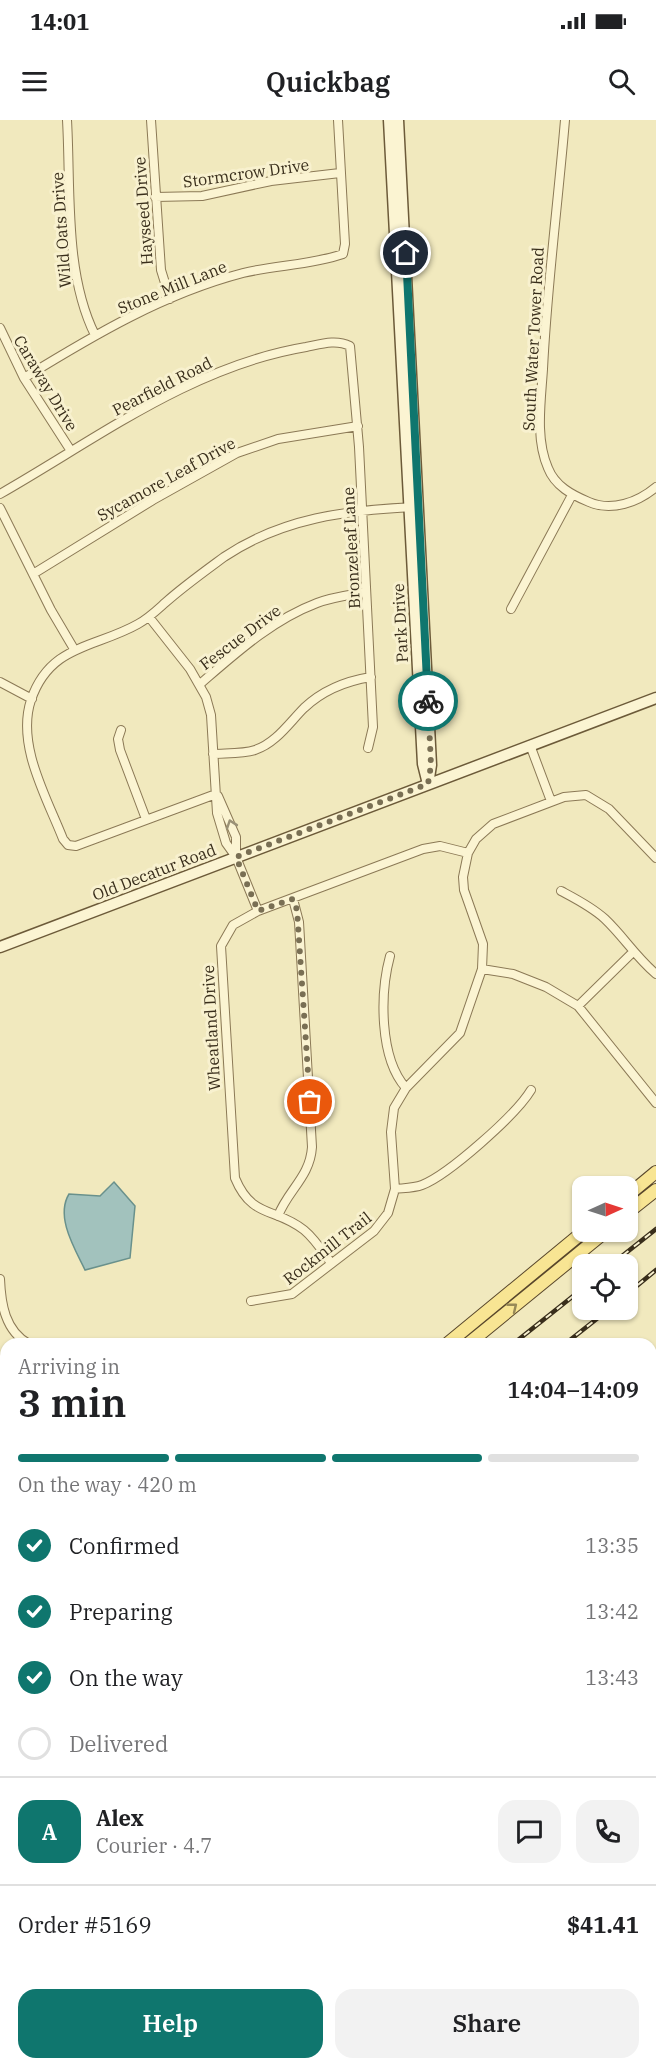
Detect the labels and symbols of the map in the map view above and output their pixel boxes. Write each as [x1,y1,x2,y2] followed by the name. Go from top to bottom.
[182,154,310,192] street label: Stormcrow Drive
[129,156,157,266] street label: Hayseed Drive
[47,171,75,289] street label: Wild Oats Drive
[380,227,431,278] pin
[518,246,548,432] street label: South Water Tower Road
[115,256,229,318] street label: Stone Mill Lane
[10,331,82,435] street label: Caraway Drive
[109,352,216,420] street label: Pearfield Road
[93,433,239,525] street label: Sycamore Leaf Drive
[338,487,364,609] street label: Bronzeleaf Lane
[388,583,412,663] street label: Park Drive
[195,600,285,674] street label: Fescue Drive
[398,671,458,731] courier
[226,819,238,830] one-way arrow
[89,839,219,905] street label: Old Decatur Road
[198,965,224,1091] street label: Wheatland Drive
[284,1076,335,1127] pin
[572,1176,638,1242] north arrow
[279,1207,375,1289] street label: Rockmill Trail
[506,1303,517,1314] one-way arrow

